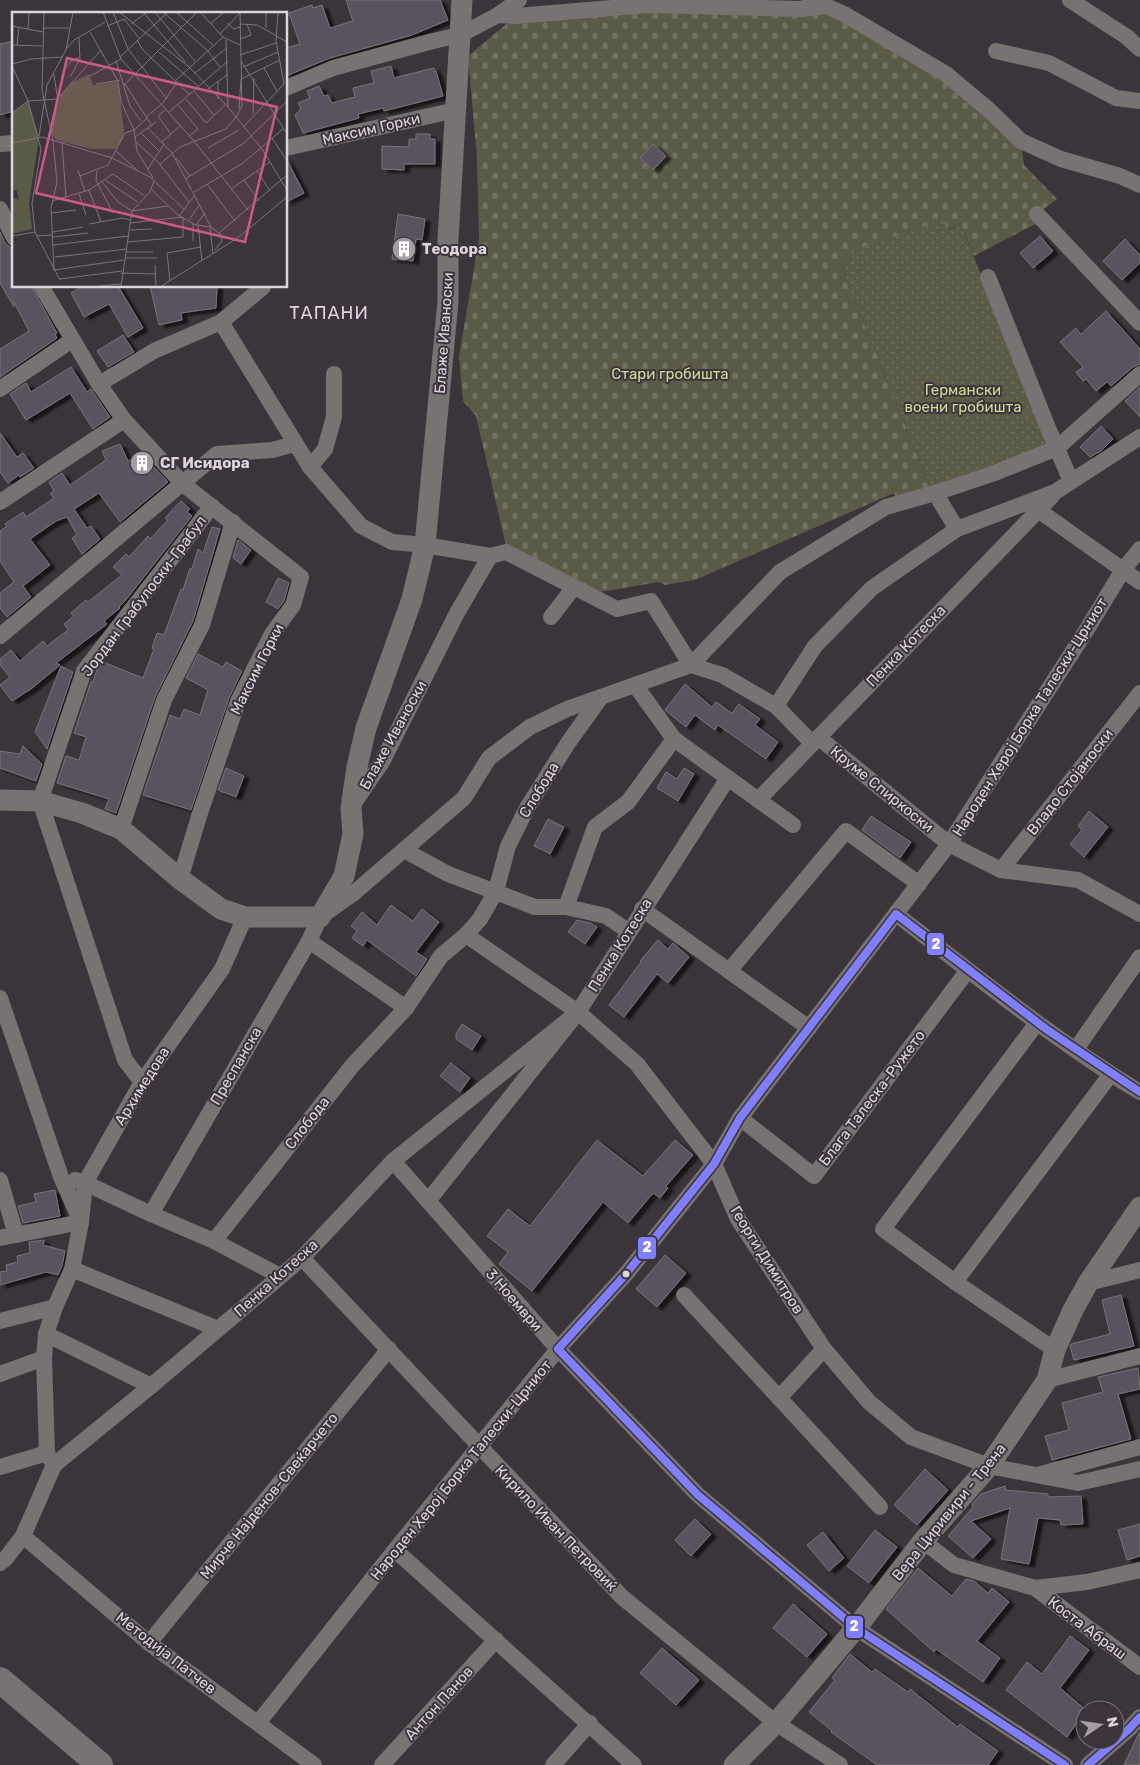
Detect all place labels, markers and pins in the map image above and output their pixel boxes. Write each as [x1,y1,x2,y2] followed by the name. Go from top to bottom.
[391,236,417,262] building icon: Теодора
[422,240,487,258] place label: Теодора
[129,450,155,476] building icon: СГ Исидора
[160,454,250,472] place label: СГ Исидора
[621,1269,631,1279] unlabelled marker

